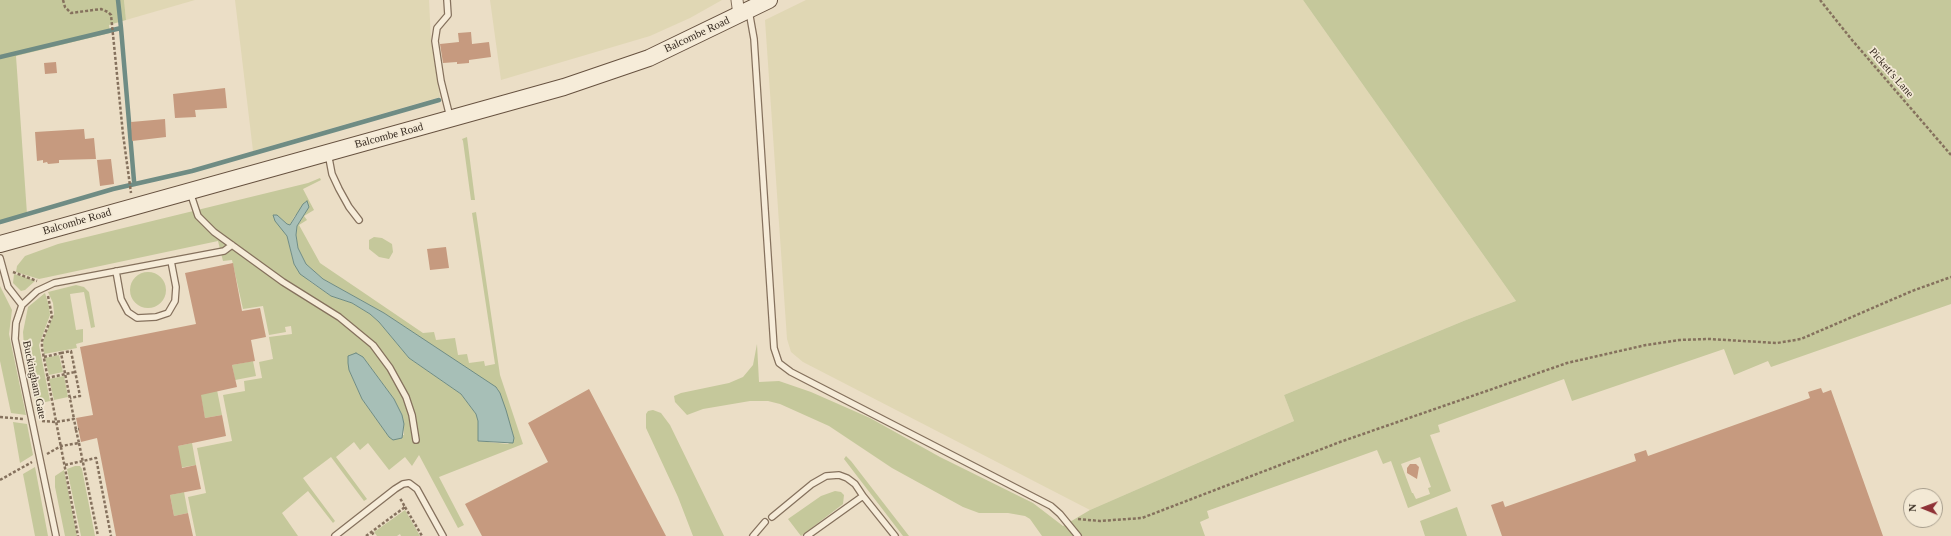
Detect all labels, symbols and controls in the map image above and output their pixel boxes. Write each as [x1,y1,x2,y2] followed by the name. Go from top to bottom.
[662,14,732,56] street label: Balcombe Road
[1866,45,1916,101] street label: Pickett's Lane
[353,120,425,152] street label: Balcombe Road
[41,206,113,238] street label: Balcombe Road
[19,340,49,420] street label: Buckingham Gate
[1903,488,1943,528] north arrow
[1906,504,1918,512] text: N

